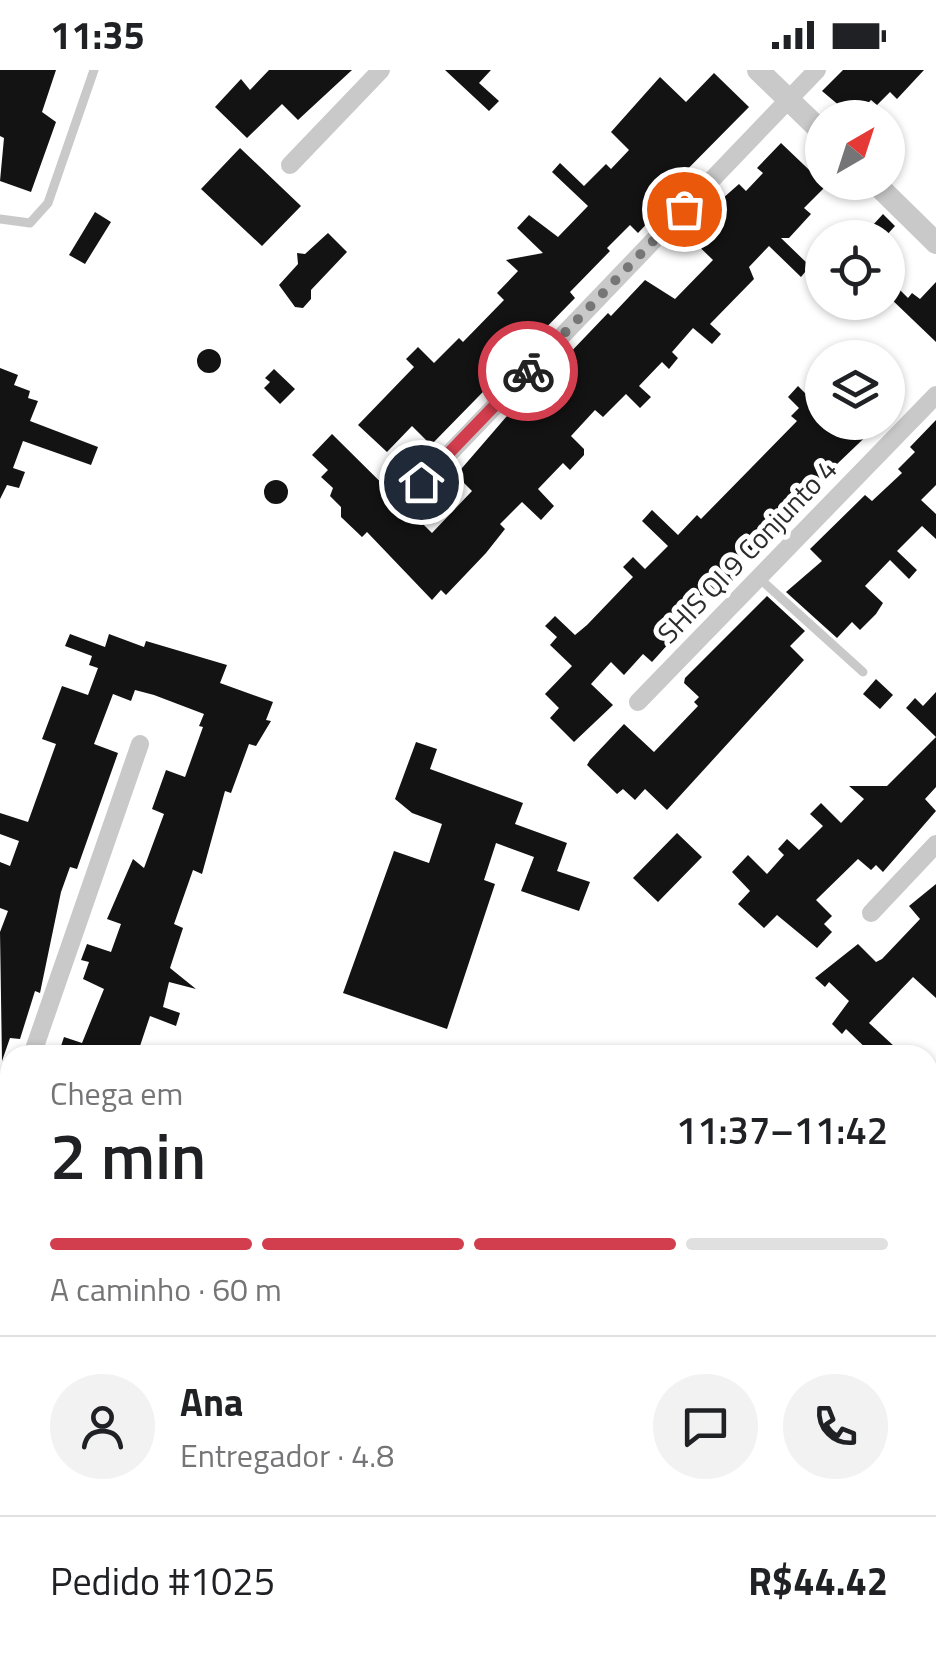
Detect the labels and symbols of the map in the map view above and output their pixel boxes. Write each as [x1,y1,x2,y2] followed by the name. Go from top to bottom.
[805,100,905,200] north arrow
[642,167,727,252] pin
[478,321,578,421] courier
[379,440,464,525] pin
[647,448,846,653] street label: SHIS QI 9 Conjunto 4

